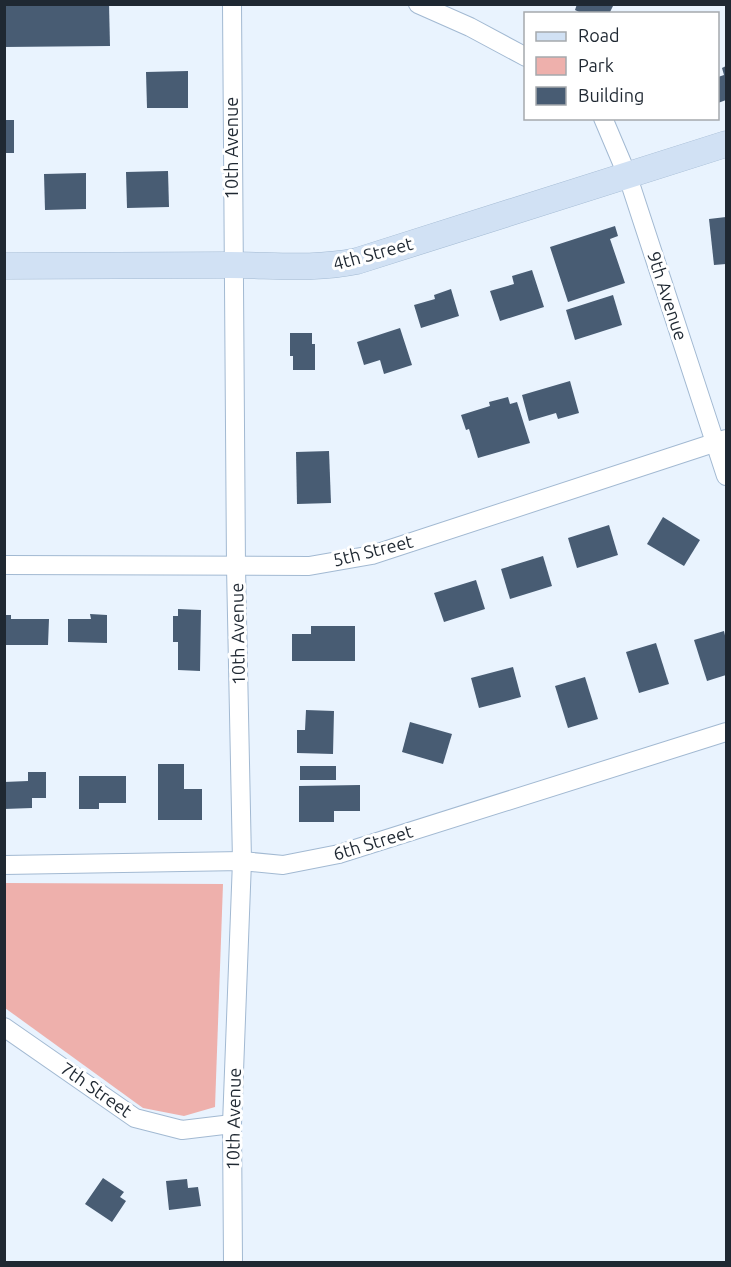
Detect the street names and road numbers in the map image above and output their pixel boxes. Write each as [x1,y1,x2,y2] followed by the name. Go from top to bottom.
[221,97,241,199] street label: 10th Avenue
[331,233,415,273] street label: 4th Street
[644,249,692,343] street label: 9th Avenue
[331,530,415,570] street label: 5th Street
[226,583,248,685] street label: 10th Avenue
[331,821,415,864] street label: 6th Street
[57,1058,136,1121] street label: 7th Street
[222,1068,244,1170] street label: 10th Avenue

